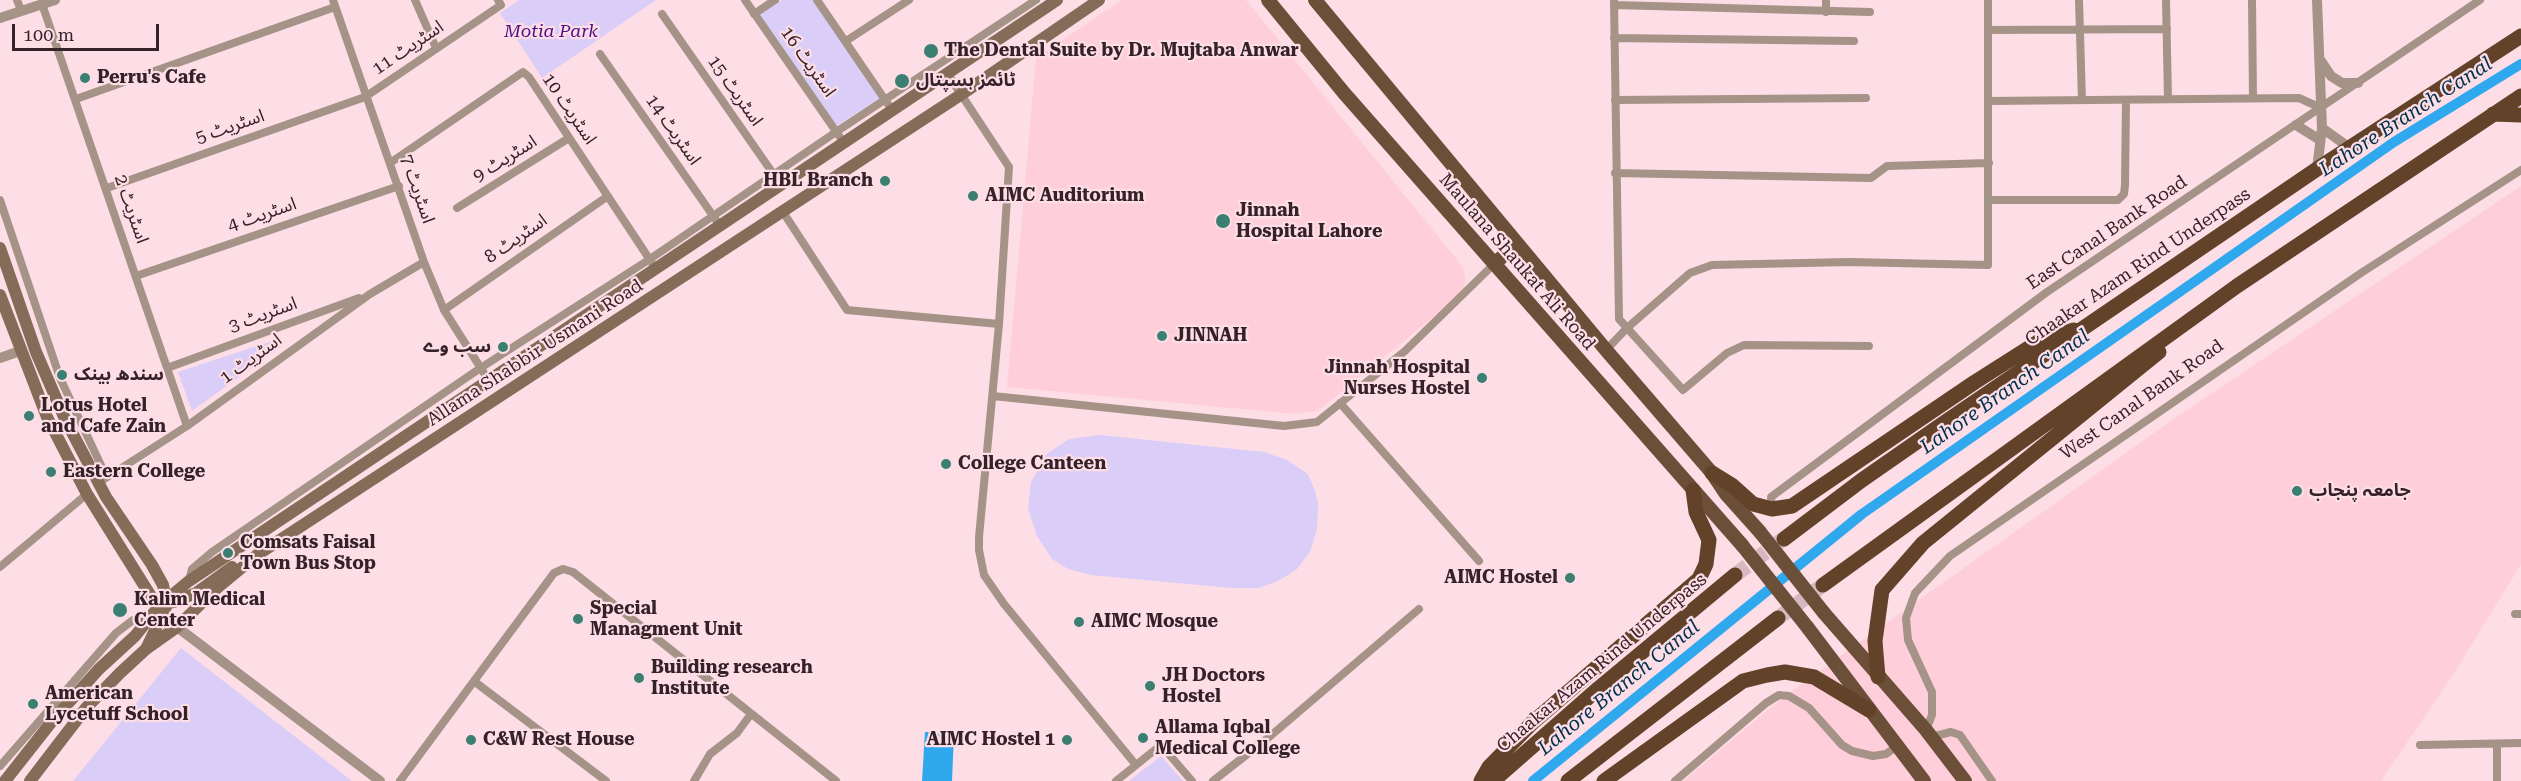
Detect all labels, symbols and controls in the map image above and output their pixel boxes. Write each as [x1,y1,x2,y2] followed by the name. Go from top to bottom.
[15,12,162,50] scale bar
[368,16,448,80] street label: اسٹریٹ 11
[504,21,598,43] park label: Motia Park
[776,22,840,102] street label: اسٹریٹ 16
[23,24,74,45] text: 100 m
[944,40,1299,62] place label: The Dental Suite by Dr. Mujtaba Anwar
[922,42,940,60] marker: The Dental Suite by Dr. Mujtaba Anwar
[703,51,767,131] street label: اسٹریٹ 15
[2315,52,2497,182] water label: Lahore Branch Canal
[97,67,206,89] place label: Perru's Cafe
[537,69,601,149] street label: اسٹریٹ 10
[916,70,1016,92] place label: ٹائمز ہسپتال
[78,71,92,85] marker: Perru's Cafe
[893,72,911,90] marker: ٹائمز ہسپتال
[641,90,705,170] street label: اسٹریٹ 14
[193,105,267,149] street label: اسٹریٹ 5
[469,131,541,187] street label: اسٹریٹ 9
[395,152,439,226] street label: اسٹریٹ 7
[1434,169,1600,355] street label: Maulana Shaukat Ali Road
[763,170,873,192] place label: HBL Branch
[2023,171,2191,295] street label: East Canal Bank Road
[109,172,153,246] street label: اسٹریٹ 2
[878,174,892,188] marker: HBL Branch
[2021,183,2255,351] street label: Chaakar Azam Rind Underpass
[985,185,1144,207] place label: AIMC Auditorium
[966,189,980,203] marker: AIMC Auditorium
[225,193,299,237] street label: اسٹریٹ 4
[1236,200,1382,242] place label: Jinnah Hospital Lahore
[481,210,551,268] street label: اسٹریٹ 8
[1214,212,1232,230] marker: Jinnah Hospital Lahore
[423,275,647,431] street label: Allama Shabbir Usmani Road
[226,293,300,337] street label: اسٹریٹ 3
[1174,325,1247,347] place label: JINNAH
[1916,325,2094,459] water label: Lahore Branch Canal
[216,329,286,389] street label: اسٹریٹ 1
[1155,329,1169,343] marker: JINNAH
[2056,335,2228,465] street label: West Canal Bank Road
[423,336,491,358] place label: سب وے
[496,340,510,354] marker: سب وے
[1324,357,1470,400] place label: Jinnah Hospital Nurses Hostel
[74,364,164,386] place label: سندھ بینک
[55,368,69,382] marker: سندھ بینک
[1475,371,1489,385] marker: Jinnah Hospital Nurses Hostel
[41,395,166,438] place label: Lotus Hotel and Cafe Zain
[22,409,36,423] marker: Lotus Hotel and Cafe Zain
[958,453,1106,475] place label: College Canteen
[939,457,953,471] marker: College Canteen
[63,461,205,483] place label: Eastern College
[44,465,58,479] marker: Eastern College
[2309,480,2411,502] place label: جامعہ پنجاب
[2290,484,2304,498] marker: جامعہ پنجاب
[240,532,376,574] place label: Comsats Faisal Town Bus Stop
[221,546,235,560] marker: Comsats Faisal Town Bus Stop
[1444,567,1558,589] place label: AIMC Hostel
[1493,569,1711,757] street label: Chaakar Azam Rind Underpass
[1563,571,1577,585] marker: AIMC Hostel
[134,589,265,632] place label: Kalim Medical Center
[590,598,743,640] place label: Special Managment Unit
[111,601,129,619] marker: Kalim Medical Center
[1091,611,1218,633] place label: AIMC Mosque
[571,612,585,626] marker: Special Managment Unit
[1072,615,1086,629] marker: AIMC Mosque
[1533,615,1705,761] water label: Lahore Branch Canal
[651,657,813,700] place label: Building research Institute
[1162,665,1265,708] place label: JH Doctors Hostel
[632,671,646,685] marker: Building research Institute
[1143,679,1157,693] marker: JH Doctors Hostel
[45,683,188,726] place label: American Lycetuff School
[26,697,40,711] marker: American Lycetuff School
[1155,717,1300,760] place label: Allama Iqbal Medical College
[483,729,635,751] place label: C&W Rest House
[927,729,1055,751] place label: AIMC Hostel 1
[1136,731,1150,745] marker: Allama Iqbal Medical College
[464,733,478,747] marker: C&W Rest House
[1060,733,1074,747] marker: AIMC Hostel 1

